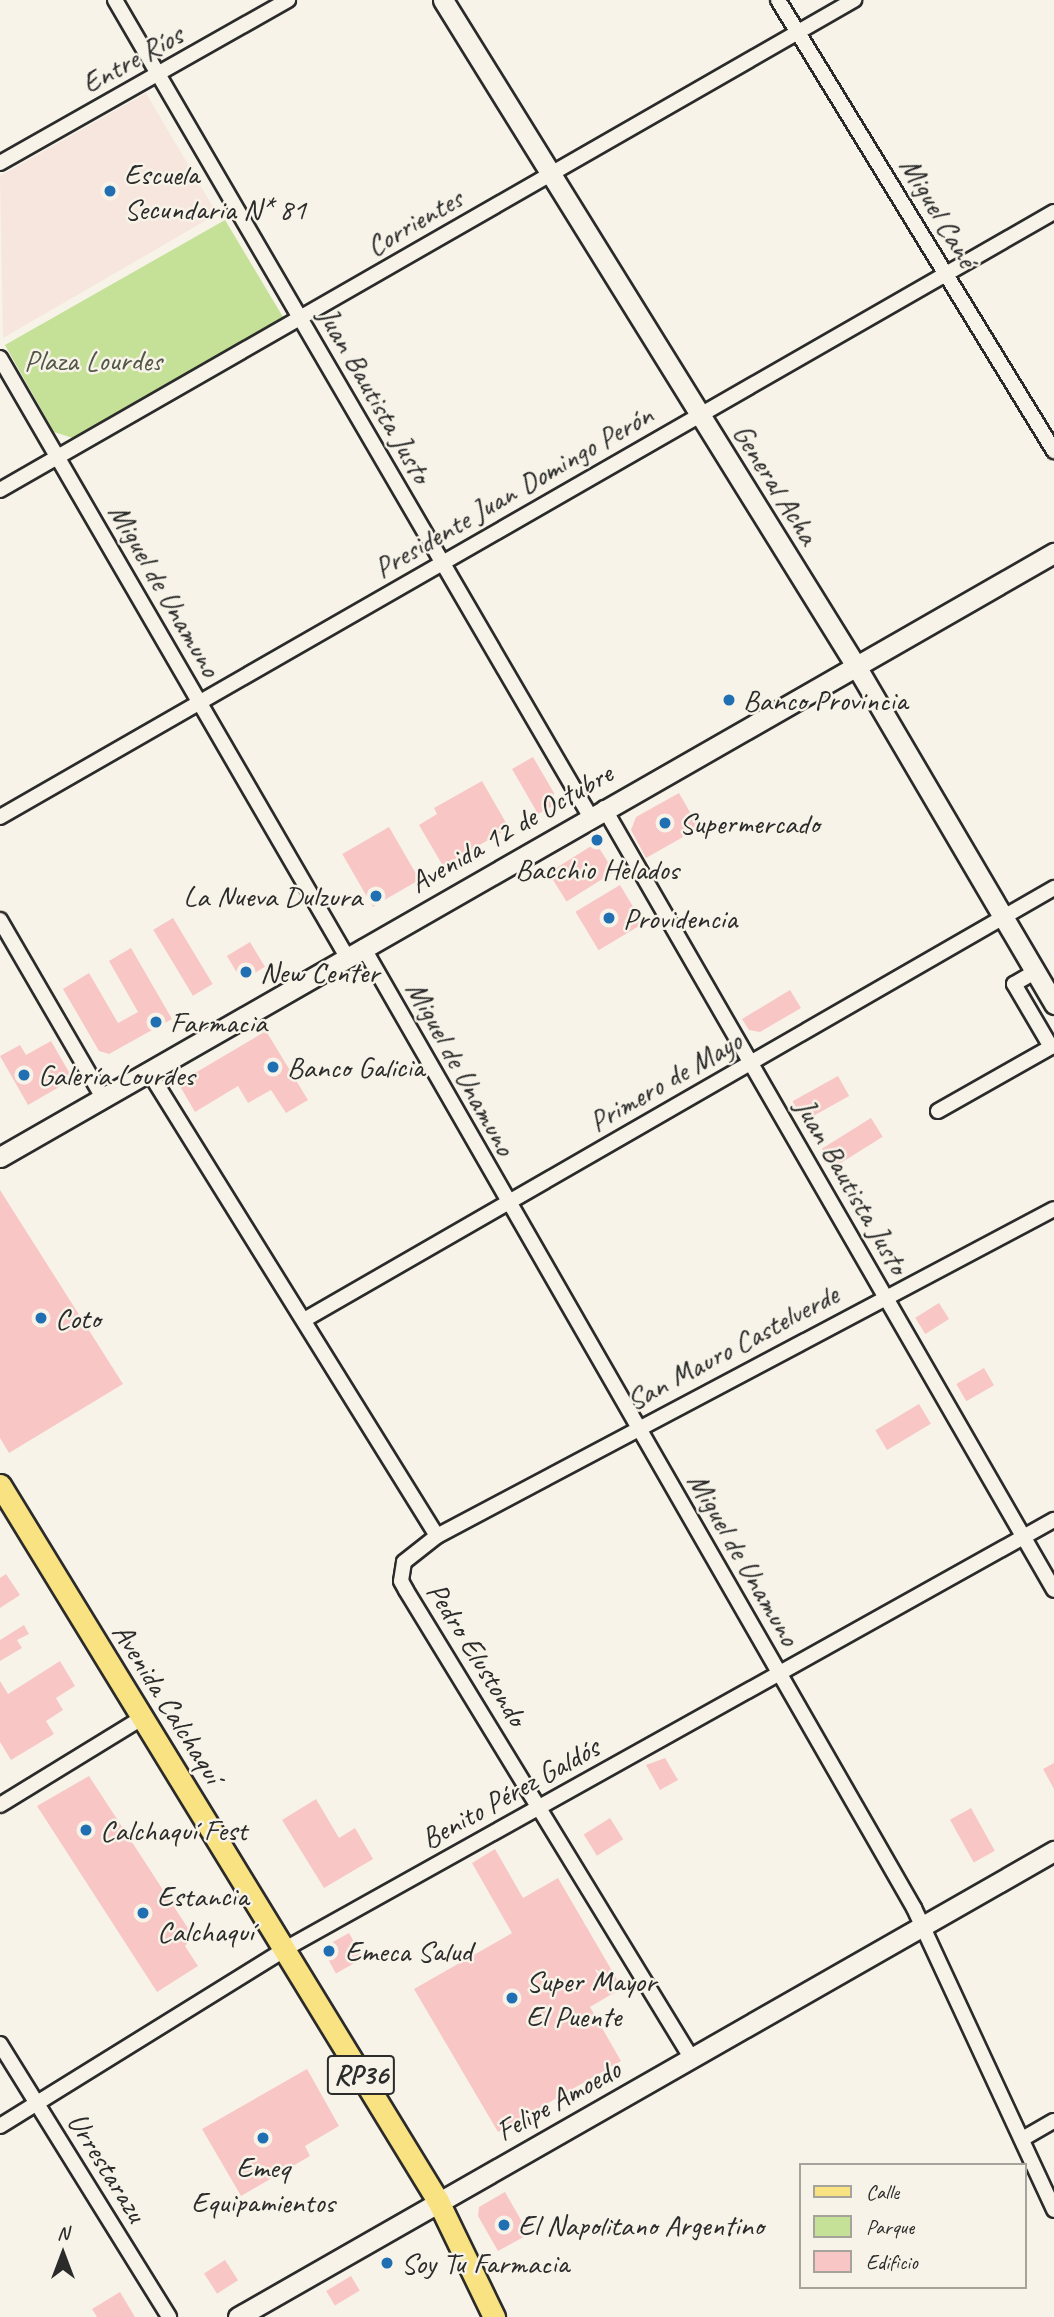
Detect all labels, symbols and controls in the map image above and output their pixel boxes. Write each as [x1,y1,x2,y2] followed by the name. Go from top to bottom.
[75,17,189,101] street label: Entre Ríos
[892,151,986,273] street label: Miguel Cané
[124,156,306,226] place label: Escuela Secundaria N* 81
[359,180,469,264] street label: Corrientes
[102,183,118,199] marker: Escuela Secundaria N* 81
[310,300,440,490] street label: Juan Bautista Justo
[24,342,162,378] park label: Plaza Lourdes
[367,397,659,585] street label: Presidente Juan Domingo Perón
[725,417,827,551] street label: General Acha
[101,497,229,683] street label: Miguel de Unamuno
[743,682,907,718] place label: Banco Provincia
[721,692,737,708] marker: Banco Provincia
[403,755,619,901] street label: Avenida 12 de Octubre
[679,805,819,841] place label: Supermercado
[657,815,673,831] marker: Supermercado
[589,832,605,848] marker: Bacchio Helados
[515,851,679,887] place label: Bacchio Helados
[183,878,362,914] place label: La Nueva Dulzura
[368,888,384,904] marker: La Nueva Dulzura
[623,900,737,936] place label: Providencia
[601,910,617,926] marker: Providencia
[260,954,379,990] place label: New Center
[238,964,254,980] marker: New Center
[398,974,524,1162] street label: Miguel de Unamuno
[170,1004,267,1040] place label: Farmacia
[148,1014,164,1030] marker: Farmacia
[582,1023,748,1139] street label: Primero de Mayo
[287,1049,425,1085] place label: Banco Galicia
[38,1057,194,1093] place label: Galería Lourdes
[265,1059,281,1075] marker: Banco Galicia
[16,1067,32,1083] marker: Galería Lourdes
[787,1091,917,1281] street label: Juan Bautista Justo
[619,1276,845,1418] street label: San Mauro Castelverde
[55,1300,100,1336] place label: Coto
[33,1310,49,1326] marker: Coto
[680,1466,808,1652] street label: Miguel de Unamuno
[419,1576,535,1732] street label: Pedro Elustondo
[105,1616,231,1790] street label: Avenida Calchaquí
[414,1729,606,1857] street label: Benito Pérez Galdós
[100,1812,247,1848] place label: Calchaquí Fest
[78,1822,94,1838] marker: Calchaquí Fest
[157,1878,254,1948] place label: Estancia Calchaquí
[135,1905,151,1921] marker: Estancia Calchaquí
[345,1933,473,1969] place label: Emeca Salud
[319,1941,339,1961] marker: Emeca Salud
[526,1963,656,2034] place label: Super Mayor El Puente
[504,1990,520,2006] marker: Super Mayor El Puente
[326,2050,396,2100] road number: RP36
[489,2051,627,2149] street label: Felipe Amoedo
[59,2106,155,2228] street label: Urrestarazu
[255,2130,271,2146] marker: Emeq Equipamientos
[191,2149,335,2220] place label: Emeq Equipamientos
[799,2163,1026,2289] legend
[866,2179,899,2205] text: Calle
[518,2207,763,2243] place label: El Napolitano Argentino
[866,2214,914,2240] text: Parque
[496,2217,512,2233] marker: El Napolitano Argentino
[28,2219,98,2289] north arrow
[57,2221,69,2245] text: N
[401,2245,569,2281] place label: Soy Tu Farmacia
[866,2249,918,2275] text: Edificio
[379,2255,395,2271] marker: Soy Tu Farmacia

